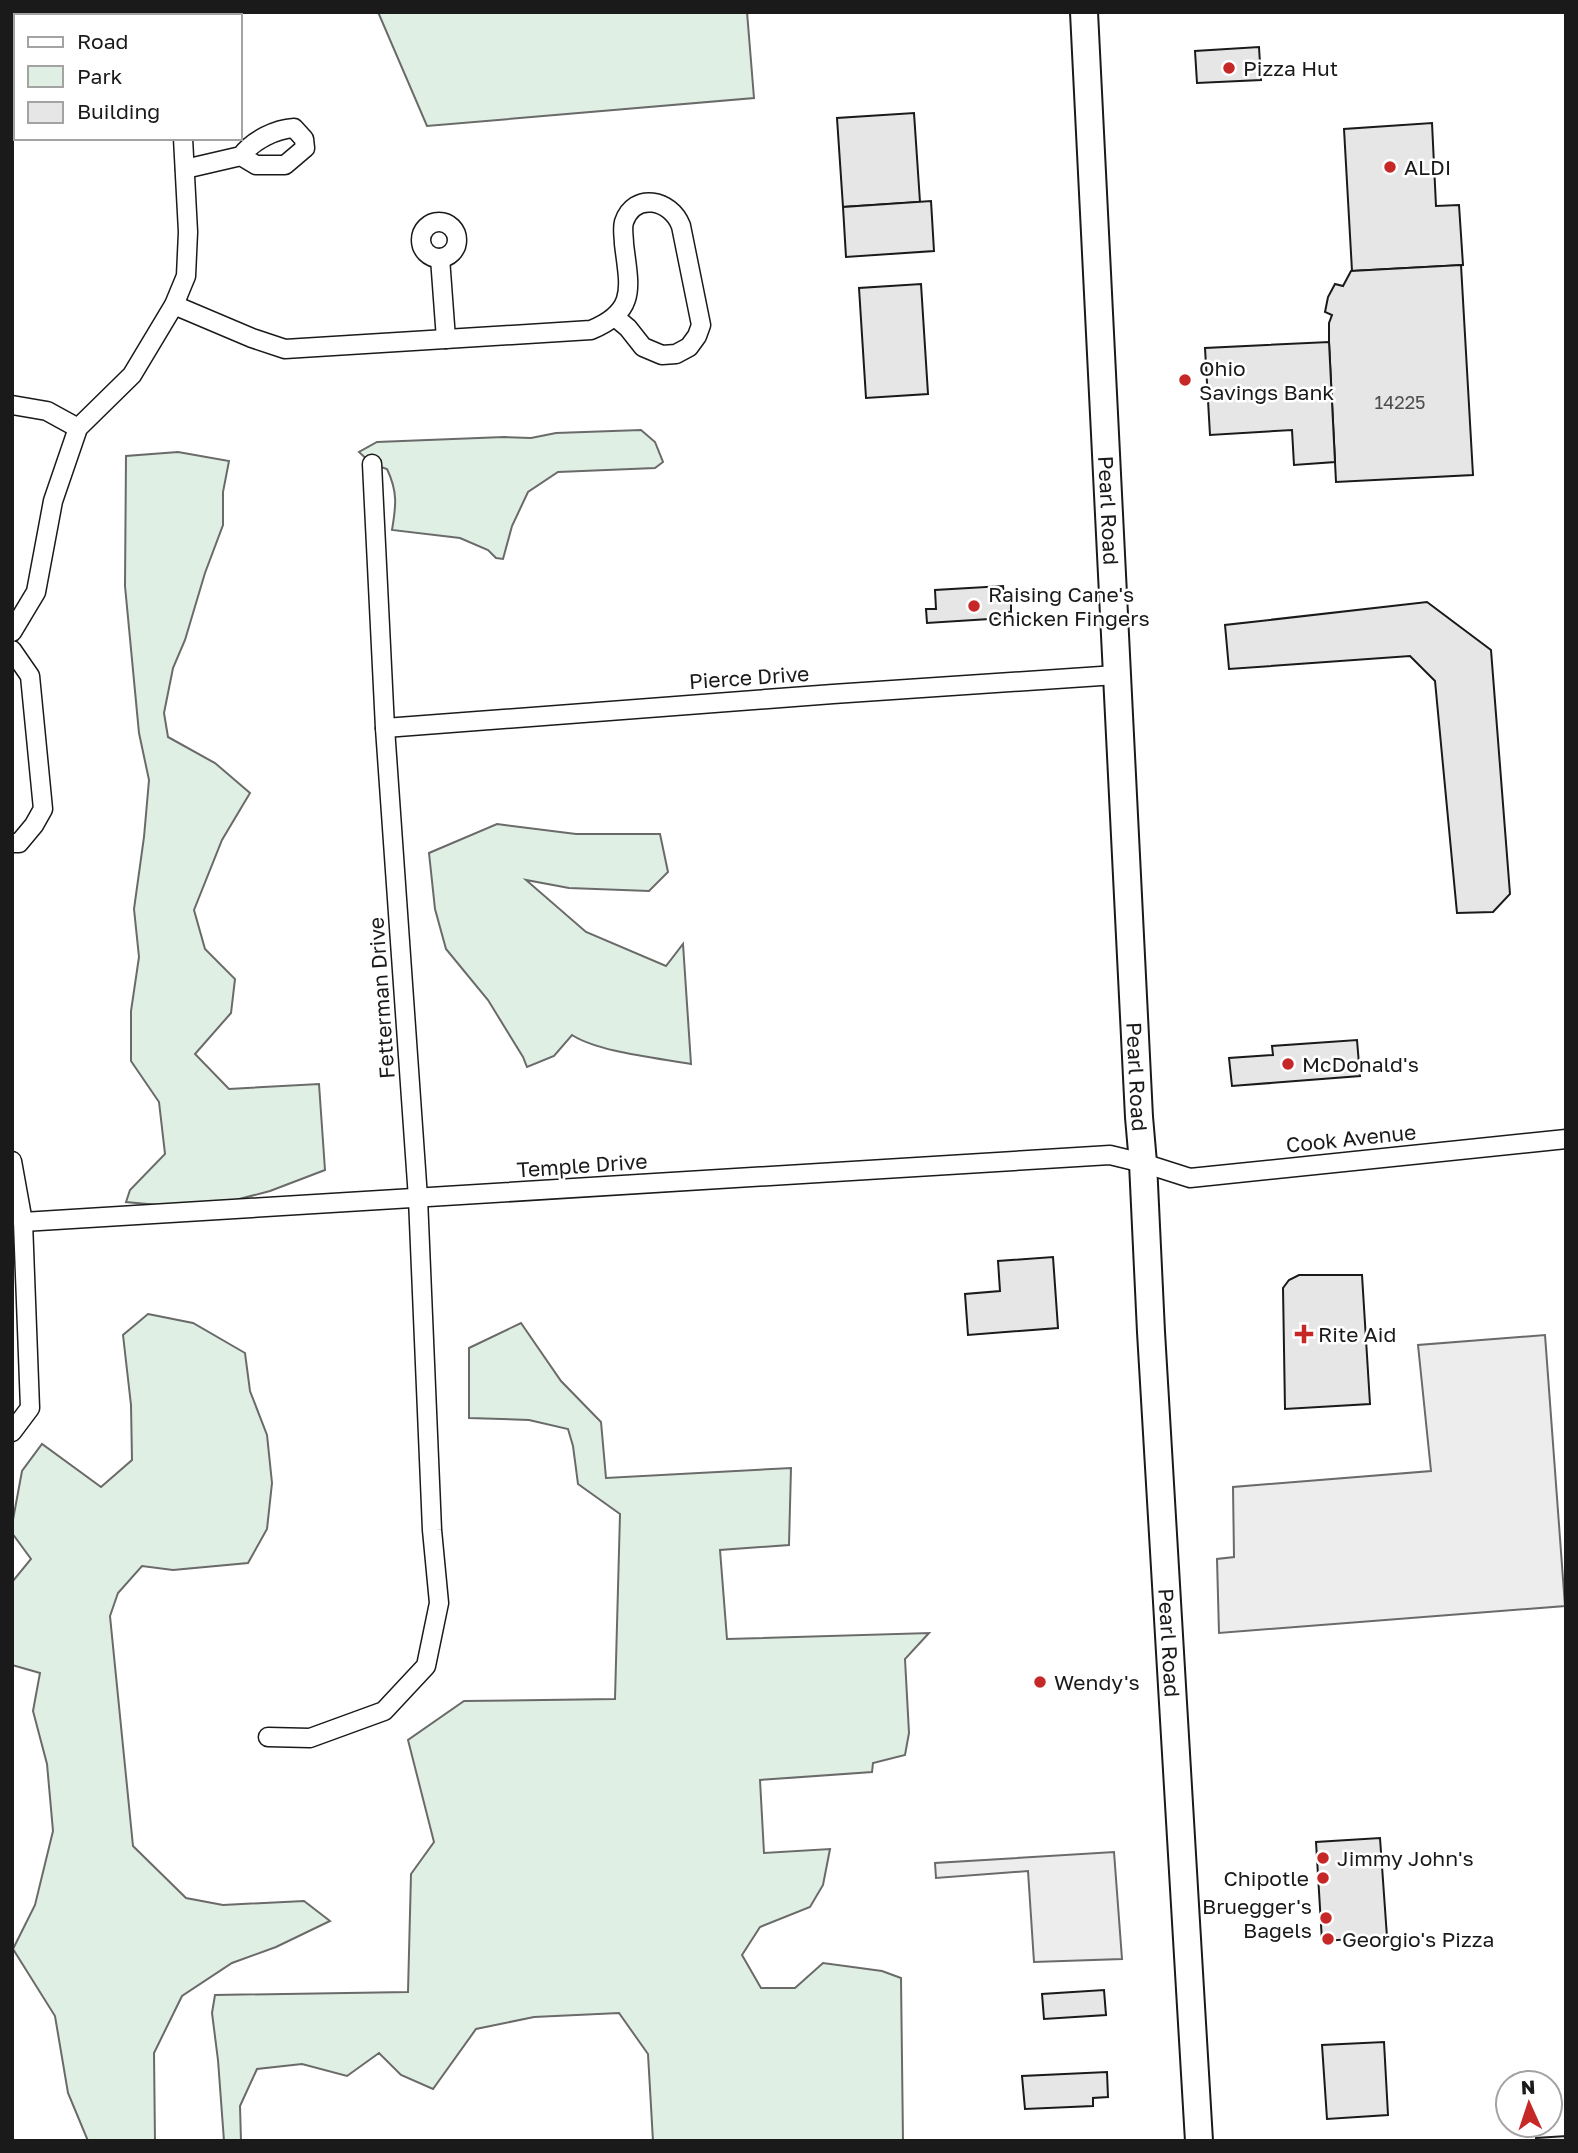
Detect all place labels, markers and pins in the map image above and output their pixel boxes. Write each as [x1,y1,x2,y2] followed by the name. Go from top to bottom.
[1243,55,1338,81] place label: Pizza Hut
[1221,60,1237,76] marker: Pizza Hut
[1404,154,1451,180] place label: ALDI
[1382,159,1398,175] marker: ALDI
[1199,355,1334,405] place label: Ohio Savings Bank
[1177,372,1193,388] marker: Ohio Savings Bank
[988,581,1150,631] place label: Raising Cane's Chicken Fingers
[966,598,982,614] marker: Raising Cane's Chicken Fingers
[1302,1051,1419,1077] place label: McDonald's
[1280,1056,1296,1072] marker: McDonald's
[1318,1321,1396,1347] place label: Rite Aid
[1296,1326,1312,1342] marker: Rite Aid
[1054,1669,1140,1695] place label: Wendy's
[1032,1674,1048,1690] marker: Wendy's
[1337,1845,1474,1871] place label: Jimmy John's
[1315,1850,1331,1866] marker: Jimmy John's
[1224,1865,1309,1891] place label: Chipotle
[1315,1870,1331,1886] marker: Chipotle
[1202,1893,1312,1943] place label: Bruegger's Bagels
[1318,1910,1334,1926] marker: Bruegger's Bagels
[1342,1926,1494,1952] place label: Georgio's Pizza
[1320,1931,1336,1947] marker: Georgio's Pizza

